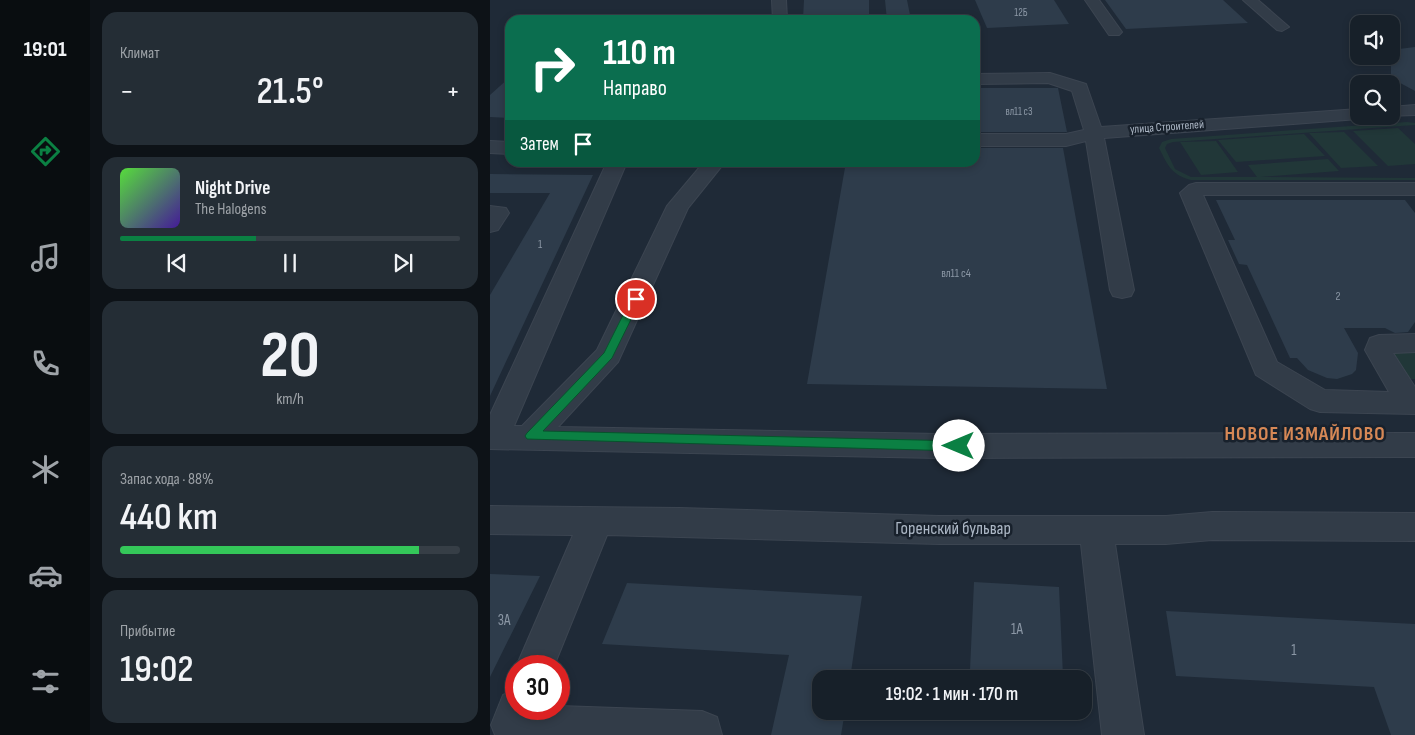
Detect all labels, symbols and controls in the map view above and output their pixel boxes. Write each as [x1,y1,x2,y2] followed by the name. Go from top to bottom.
[1014,6,1028,19] house number: 12Б
[1350,15,1400,125] map controls
[1350,15,1400,65] button: sound
[603,32,676,75] text: 110 m
[520,35,585,100] icon: right
[23,36,67,63] text: 19:01
[120,44,160,63] text: Климат
[256,69,324,114] text: 21.5°
[120,75,134,108] text: −
[446,75,460,108] text: +
[603,75,667,102] text: Направо
[1350,75,1400,125] button: search
[1005,105,1033,118] house number: вл11 с3
[1130,117,1204,137] street label: улица Строителей
[569,130,597,158] icon: arrive
[520,133,559,156] text: Затем
[28,134,63,169] icon: directions
[195,177,270,200] text: Night Drive
[195,200,266,219] text: The Halogens
[538,237,543,252] house number: 1
[28,240,63,275] icon: music
[163,249,191,277] icon: previous
[276,249,304,277] icon: pause
[389,249,417,277] icon: next
[941,266,971,281] house number: вл11 с4
[615,278,657,320] pin
[622,285,650,313] icon: arrive
[1336,289,1341,304] house number: 2
[260,318,320,396] text: 20
[28,346,63,381] icon: phone
[276,390,304,409] text: km/h
[932,419,984,471] position arrow
[1224,422,1386,446] district label: НОВОЕ ИЗМАЙЛОВО
[28,452,63,487] icon: climate
[120,470,214,489] text: Запас хода · 88%
[120,495,218,540] text: 440 km
[895,518,1011,539] street label: Горенский бульвар
[28,558,63,593] icon: car
[498,611,511,630] house number: 3А
[1011,620,1024,639] house number: 1А
[120,622,175,641] text: Прибытие
[1291,641,1297,660] house number: 1
[120,647,194,692] text: 19:02
[505,655,570,720] speed limit sign: 30
[28,664,63,699] icon: filters
[886,683,1018,706] text: 19:02 · 1 мин · 170 m

